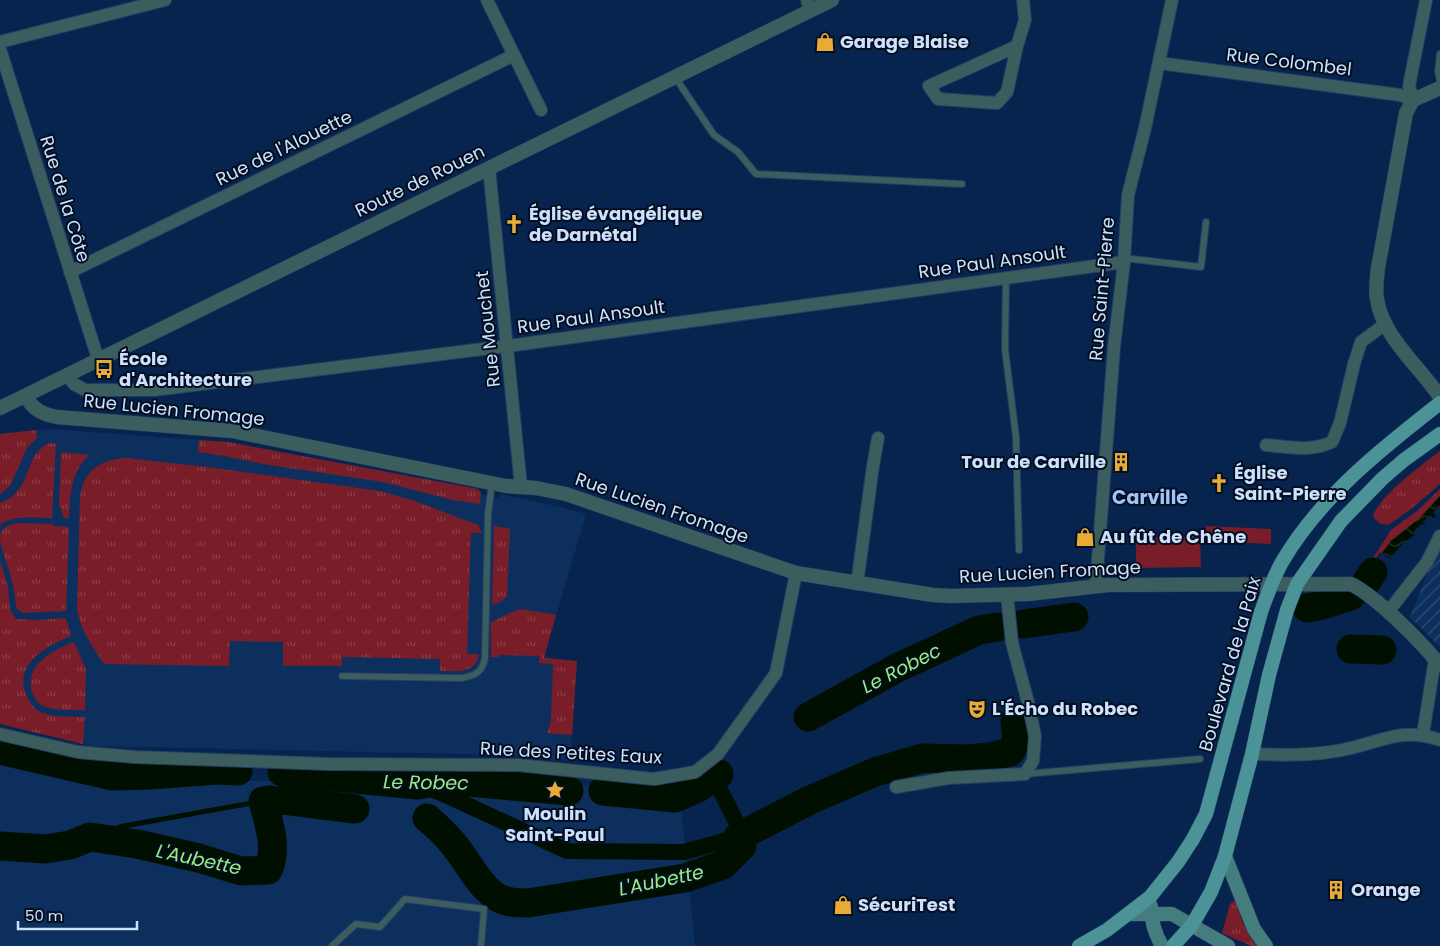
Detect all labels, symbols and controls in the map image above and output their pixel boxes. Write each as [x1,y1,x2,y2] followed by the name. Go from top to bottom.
[840,29,969,54] place label: Garage Blaise
[814,31,836,53] shop icon: Garage Blaise
[1225,41,1353,82] street label: Rue Colombel
[211,104,356,191] street label: Rue de l'Alouette
[34,133,97,265] street label: Rue de la Côte
[351,138,489,223] street label: Route de Rouen
[529,201,703,247] place label: Église évangélique de Darnétal
[503,213,525,235] church icon: Église évangélique de Darnétal
[1083,216,1120,362] street label: Rue Saint-Pierre
[916,239,1067,284] street label: Rue Paul Ansoult
[469,269,506,389] street label: Rue Mouchet
[515,294,666,339] street label: Rue Paul Ansoult
[119,346,252,392] place label: École d'Architecture
[93,358,115,380] bus stop icon: École d'Architecture
[82,388,266,431] street label: Rue Lucien Fromage
[961,449,1106,474] place label: Tour de Carville
[1110,451,1132,473] building icon: Tour de Carville
[1234,460,1347,506] place label: Église Saint-Pierre
[572,466,752,549] street label: Rue Lucien Fromage
[1208,472,1230,494] church icon: Église Saint-Pierre
[1112,484,1188,511] district label: Carville
[1100,524,1246,549] place label: Au fût de Chêne
[1074,526,1096,548] shop icon: Au fût de Chêne
[958,554,1141,589] street label: Rue Lucien Fromage
[1193,573,1267,754] street label: Boulevard de la Paix
[857,637,945,700] water label: Le Robec
[992,696,1138,721] place label: L'Écho du Robec
[966,698,988,720] theatre icon: L'Écho du Robec
[480,735,663,770] street label: Rue des Petites Eaux
[383,768,469,797] water label: Le Robec
[544,779,566,801] place icon: Moulin Saint-Paul
[505,801,605,847] place label: Moulin Saint-Paul
[154,837,244,882] water label: L'Aubette
[616,858,706,903] water label: L'Aubette
[1351,877,1421,902] place label: Orange
[1325,879,1347,901] building icon: Orange
[858,892,955,917] place label: SécuriTest
[832,894,854,916] shop icon: SécuriTest
[18,898,136,930] scale bar
[25,905,63,926] text: 50 m

